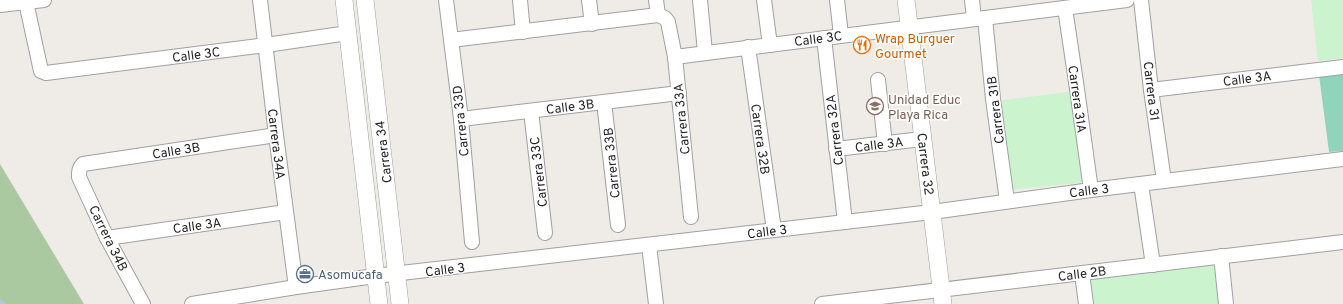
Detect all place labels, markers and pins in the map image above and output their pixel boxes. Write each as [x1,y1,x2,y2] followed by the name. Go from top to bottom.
[875,32,955,63] place label: Wrap Burguer Gourmet
[852,35,872,55] restaurant icon: Wrap Burguer Gourmet
[888,93,961,124] place label: Unidad Educ Playa Rica
[865,96,885,116] school or university icon: Unidad Educ Playa Rica
[295,264,315,284] office icon: Asomucafa
[318,268,383,284] place label: Asomucafa

